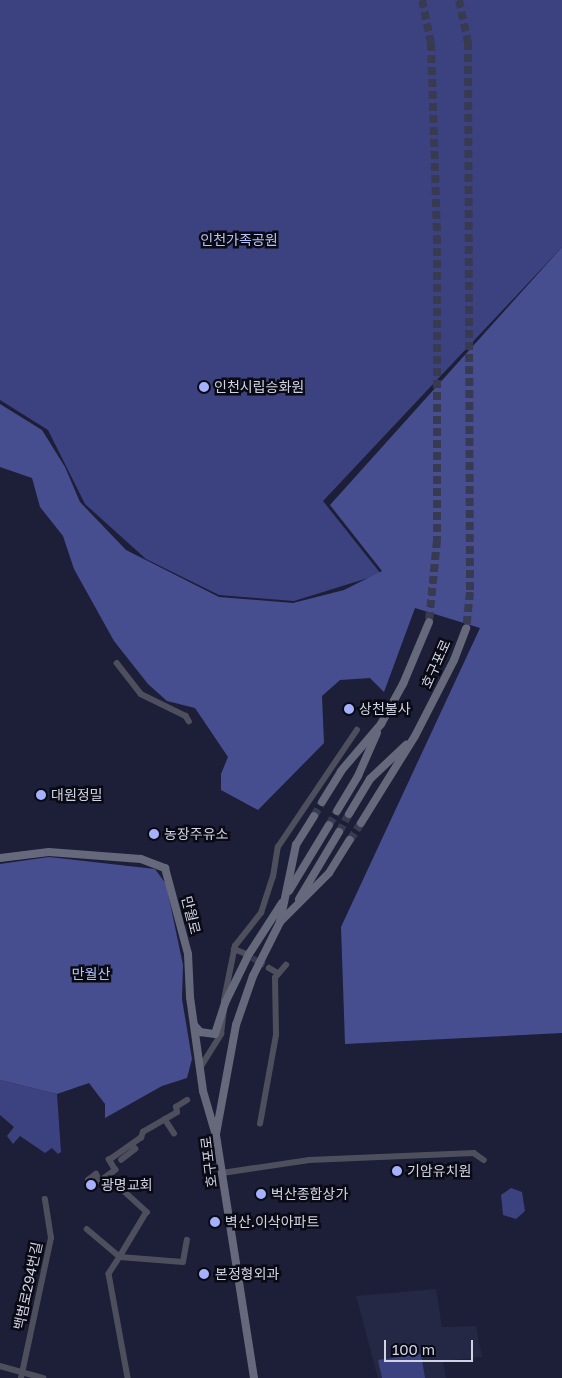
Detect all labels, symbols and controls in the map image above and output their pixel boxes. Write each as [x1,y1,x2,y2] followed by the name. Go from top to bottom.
[200,232,278,248] park label: 인천가족공원
[214,379,304,395] place label: 인천시립승화원
[198,381,210,393] marker: 인천시립승화원
[418,637,454,691] street label: 호구포로
[359,701,411,717] place label: 상천불사
[343,703,355,715] marker: 상천불사
[51,787,103,803] place label: 대원정밀
[35,789,47,801] marker: 대원정밀
[164,826,228,842] place label: 농장주유소
[148,828,160,840] marker: 농장주유소
[178,894,204,936] street label: 만월로
[72,966,110,982] park label: 만월산
[198,1135,220,1189] street label: 호구포로
[407,1163,471,1179] place label: 기암유치원
[391,1165,403,1177] marker: 기암유치원
[101,1177,153,1193] place label: 광명교회
[85,1179,97,1191] marker: 광명교회
[271,1186,348,1202] place label: 벅산종합상가
[255,1188,267,1200] marker: 벅산종합상가
[225,1214,319,1230] place label: 벽산.이삭아파트
[209,1216,221,1228] marker: 벽산.이삭아파트
[10,1240,46,1332] street label: 백범로294번길
[215,1266,279,1282] place label: 본정형외과
[197,1267,211,1281] marker: 본정형외과
[387,1330,476,1362] scale bar
[392,1340,435,1358] text: 100 m

